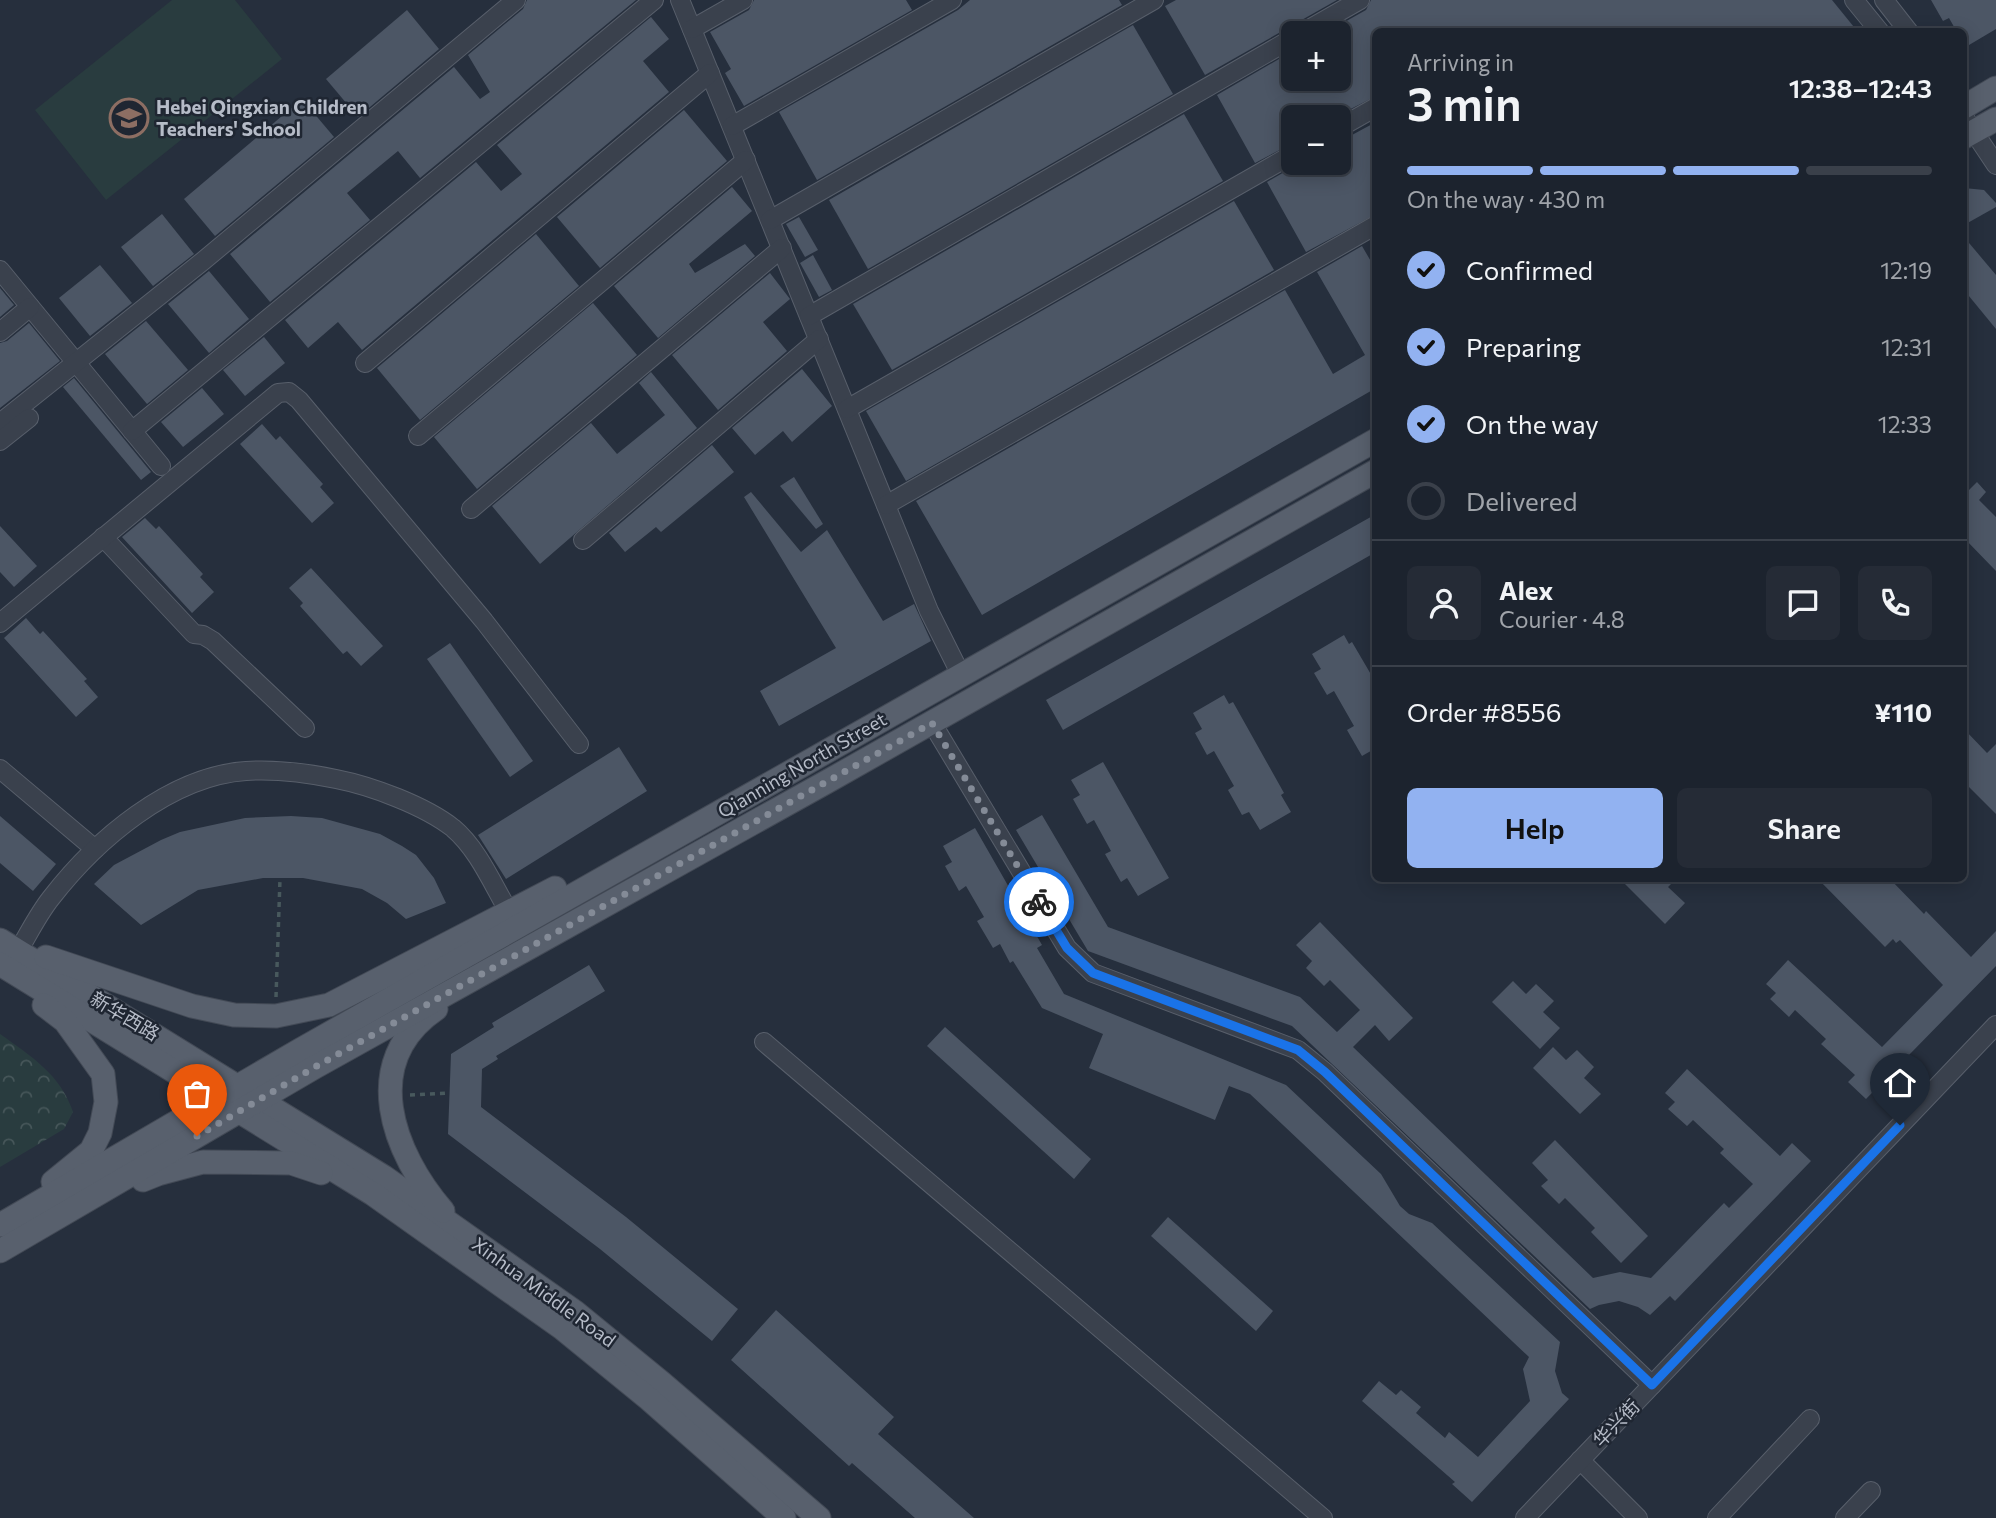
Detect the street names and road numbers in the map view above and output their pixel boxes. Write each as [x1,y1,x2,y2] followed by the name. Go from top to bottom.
[713,707,890,822] street label: Qianning North Street
[87,986,164,1045] street label: 新华西路
[468,1232,620,1351] street label: Xinhua Middle Road
[1588,1394,1644,1451] street label: 华兴街

